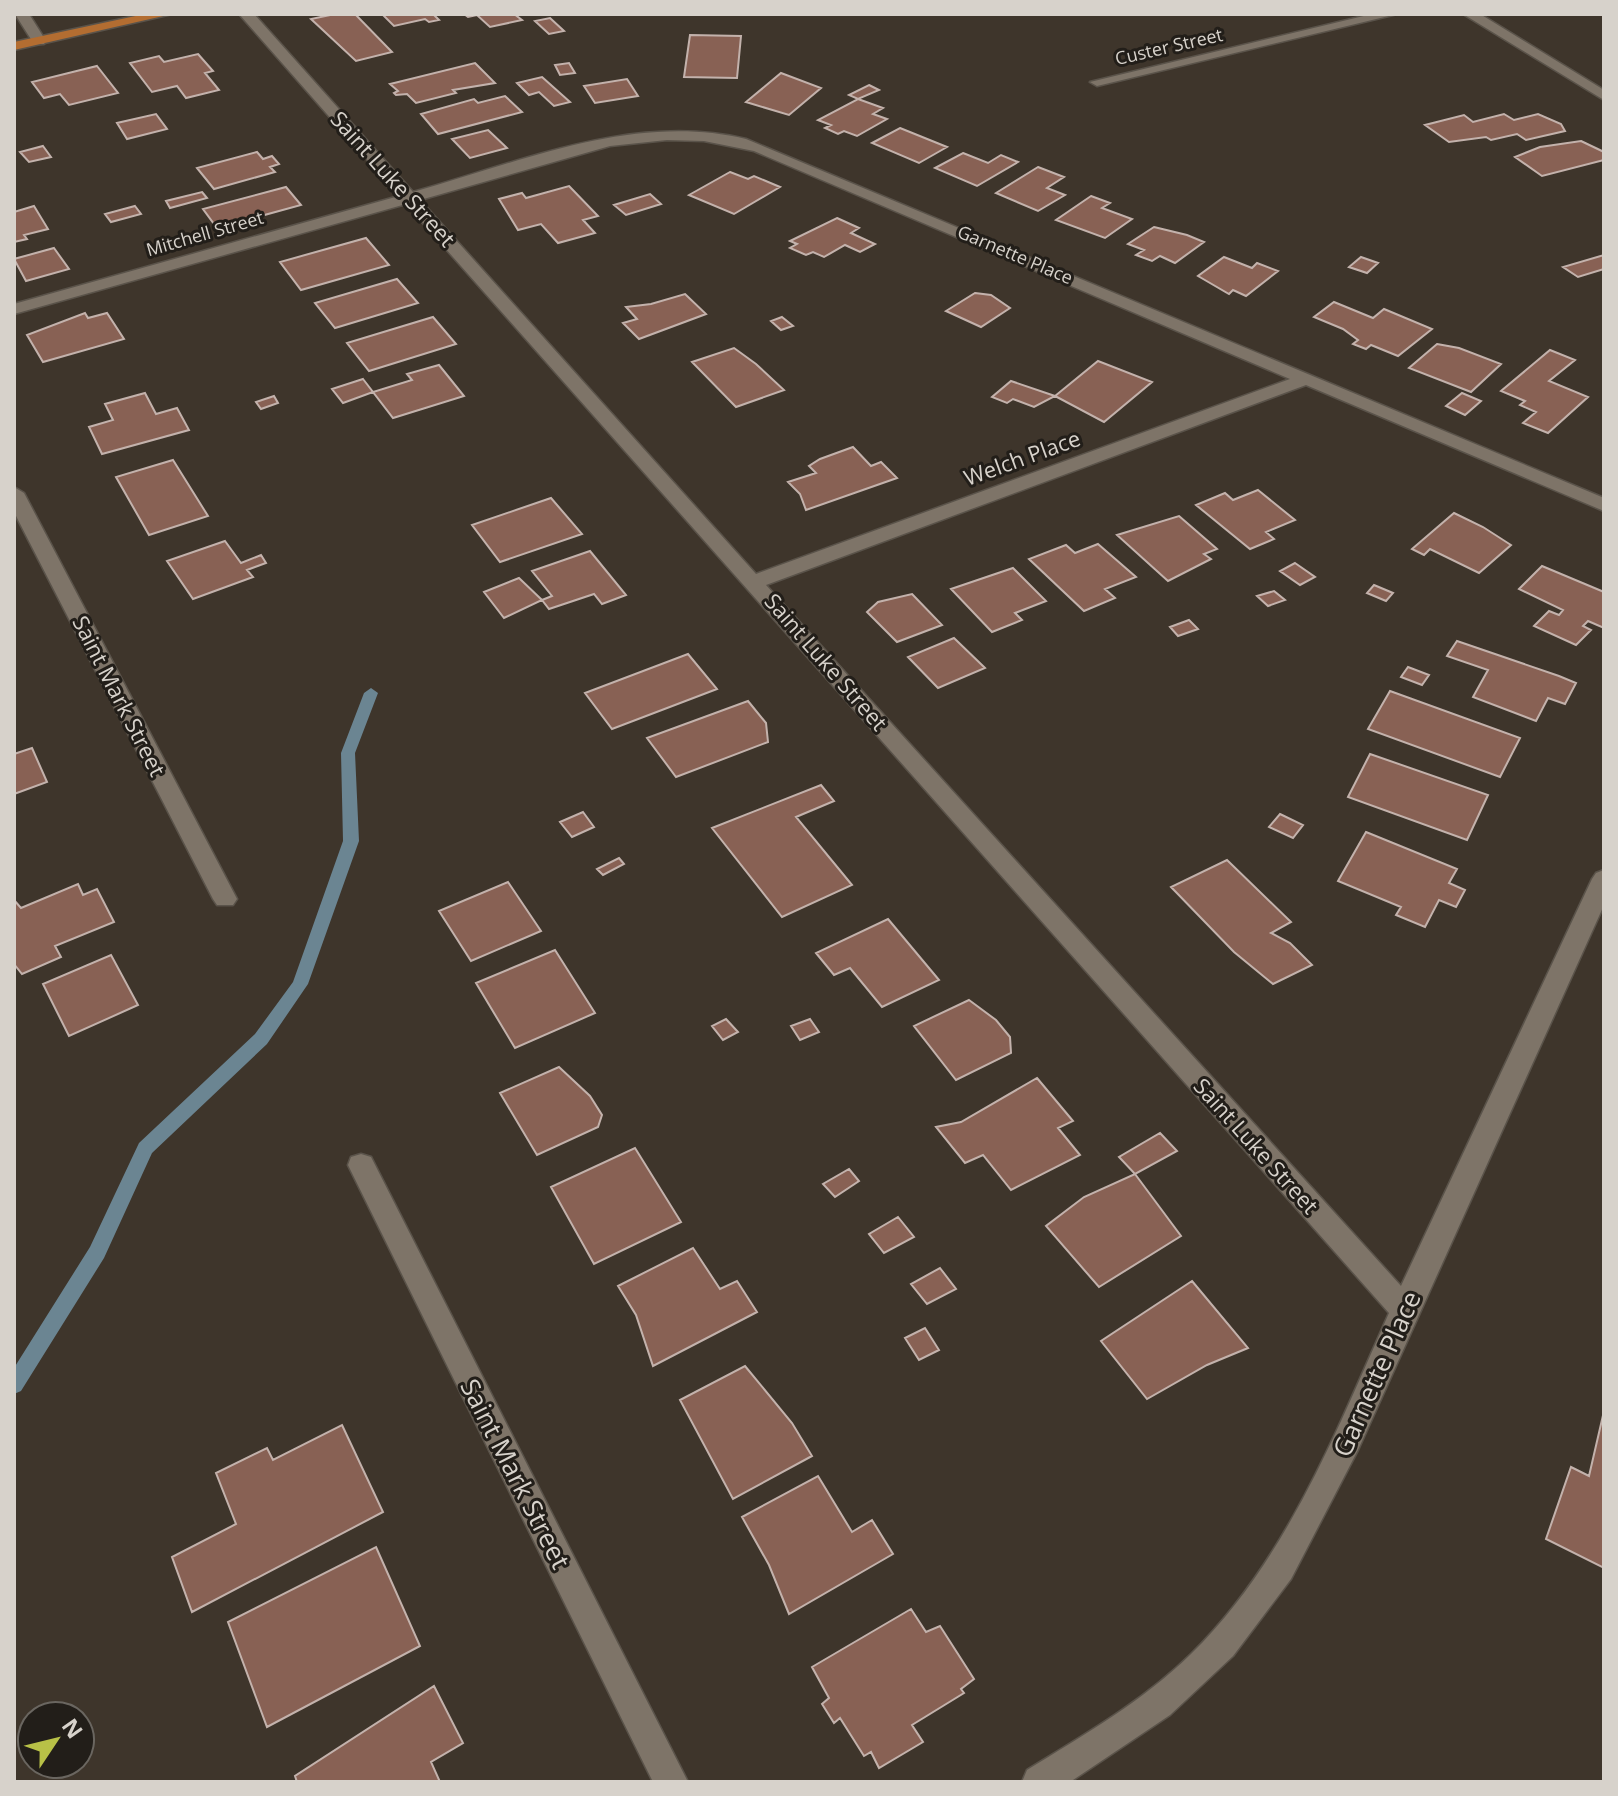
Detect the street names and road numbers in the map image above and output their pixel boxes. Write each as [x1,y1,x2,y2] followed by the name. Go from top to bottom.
[1113,22,1225,70] street label: Custer Street
[325,104,463,253] street label: Saint Luke Street
[143,205,266,261] street label: Mitchell Street
[954,219,1077,289] street label: Garnette Place
[959,422,1084,492] street label: Welch Place
[759,586,895,737] street label: Saint Luke Street
[66,610,173,781] street label: Saint Mark Street
[1188,1071,1326,1220] street label: Saint Luke Street
[1323,1285,1429,1462] street label: Garnette Place
[452,1372,579,1575] street label: Saint Mark Street

